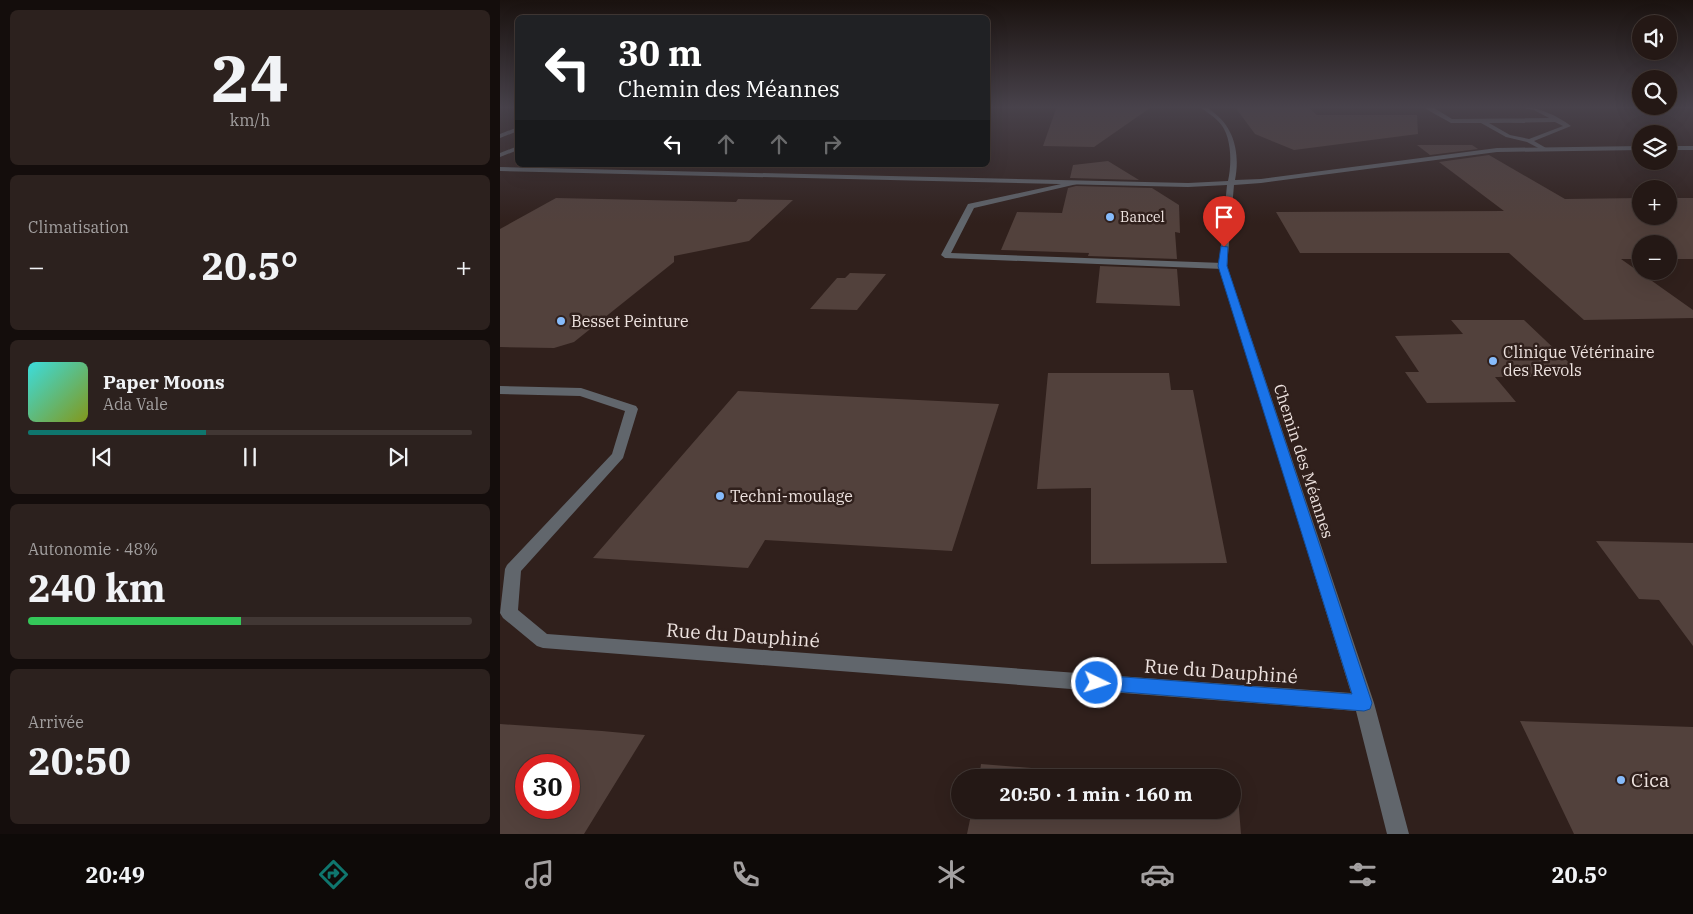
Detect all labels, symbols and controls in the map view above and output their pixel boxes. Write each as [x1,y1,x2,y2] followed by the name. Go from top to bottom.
[1632,15,1677,280] map controls
[1632,15,1677,60] button: sound
[618,30,702,76] text: 30 m
[211,35,289,120] text: 24
[535,35,600,100] icon: left
[1632,70,1677,115] button: search
[618,74,840,103] text: Chemin des Méannes
[230,110,270,130] text: km/h
[1632,125,1677,170] button: layers
[659,130,687,158] icon: left
[712,130,740,158] icon: ahead
[765,130,793,158] icon: ahead
[818,130,846,158] icon: right
[1632,180,1677,225] button: +
[1203,196,1245,247] pin
[1210,203,1238,231] icon: arrive
[1120,208,1165,226] place label: Bancel
[1104,211,1116,223] marker: Bancel
[28,217,129,237] text: Climatisation
[1632,235,1677,280] button: −
[202,241,298,290] text: 20.5°
[28,248,45,285] text: −
[455,248,472,285] text: +
[571,311,689,331] place label: Besset Peinture
[555,315,567,327] marker: Besset Peinture
[1503,342,1655,380] place label: Clinique Vétérinaire des Revols
[1487,355,1499,367] marker: Clinique Vétérinaire des Revols
[103,370,225,394] text: Paper Moons
[1270,381,1338,541] street label: Chemin des Méannes
[103,394,168,414] text: Ada Vale
[88,443,116,471] icon: previous
[236,443,264,471] icon: pause
[384,443,412,471] icon: next
[730,486,853,506] place label: Techni-moulage
[714,490,726,502] marker: Techni-moulage
[28,539,158,559] text: Autonomie · 48%
[28,563,166,612] text: 240 km
[665,618,821,652] street label: Rue du Dauphiné
[1143,654,1299,688] street label: Rue du Dauphiné
[1070,656,1122,708] position arrow
[28,712,84,732] text: Arrivée
[28,736,131,785] text: 20:50
[515,754,580,819] speed limit sign: 30
[1631,768,1669,792] place label: Cica
[1615,774,1627,786] marker: Cica
[1000,782,1192,806] text: 20:50 · 1 min · 160 m
[316,857,351,892] icon: directions
[522,857,557,892] icon: music
[728,857,763,892] icon: phone
[934,857,969,892] icon: climate
[1140,857,1175,892] icon: car
[1345,857,1380,892] icon: filters
[85,860,145,889] text: 20:49
[1551,860,1608,889] text: 20.5°

